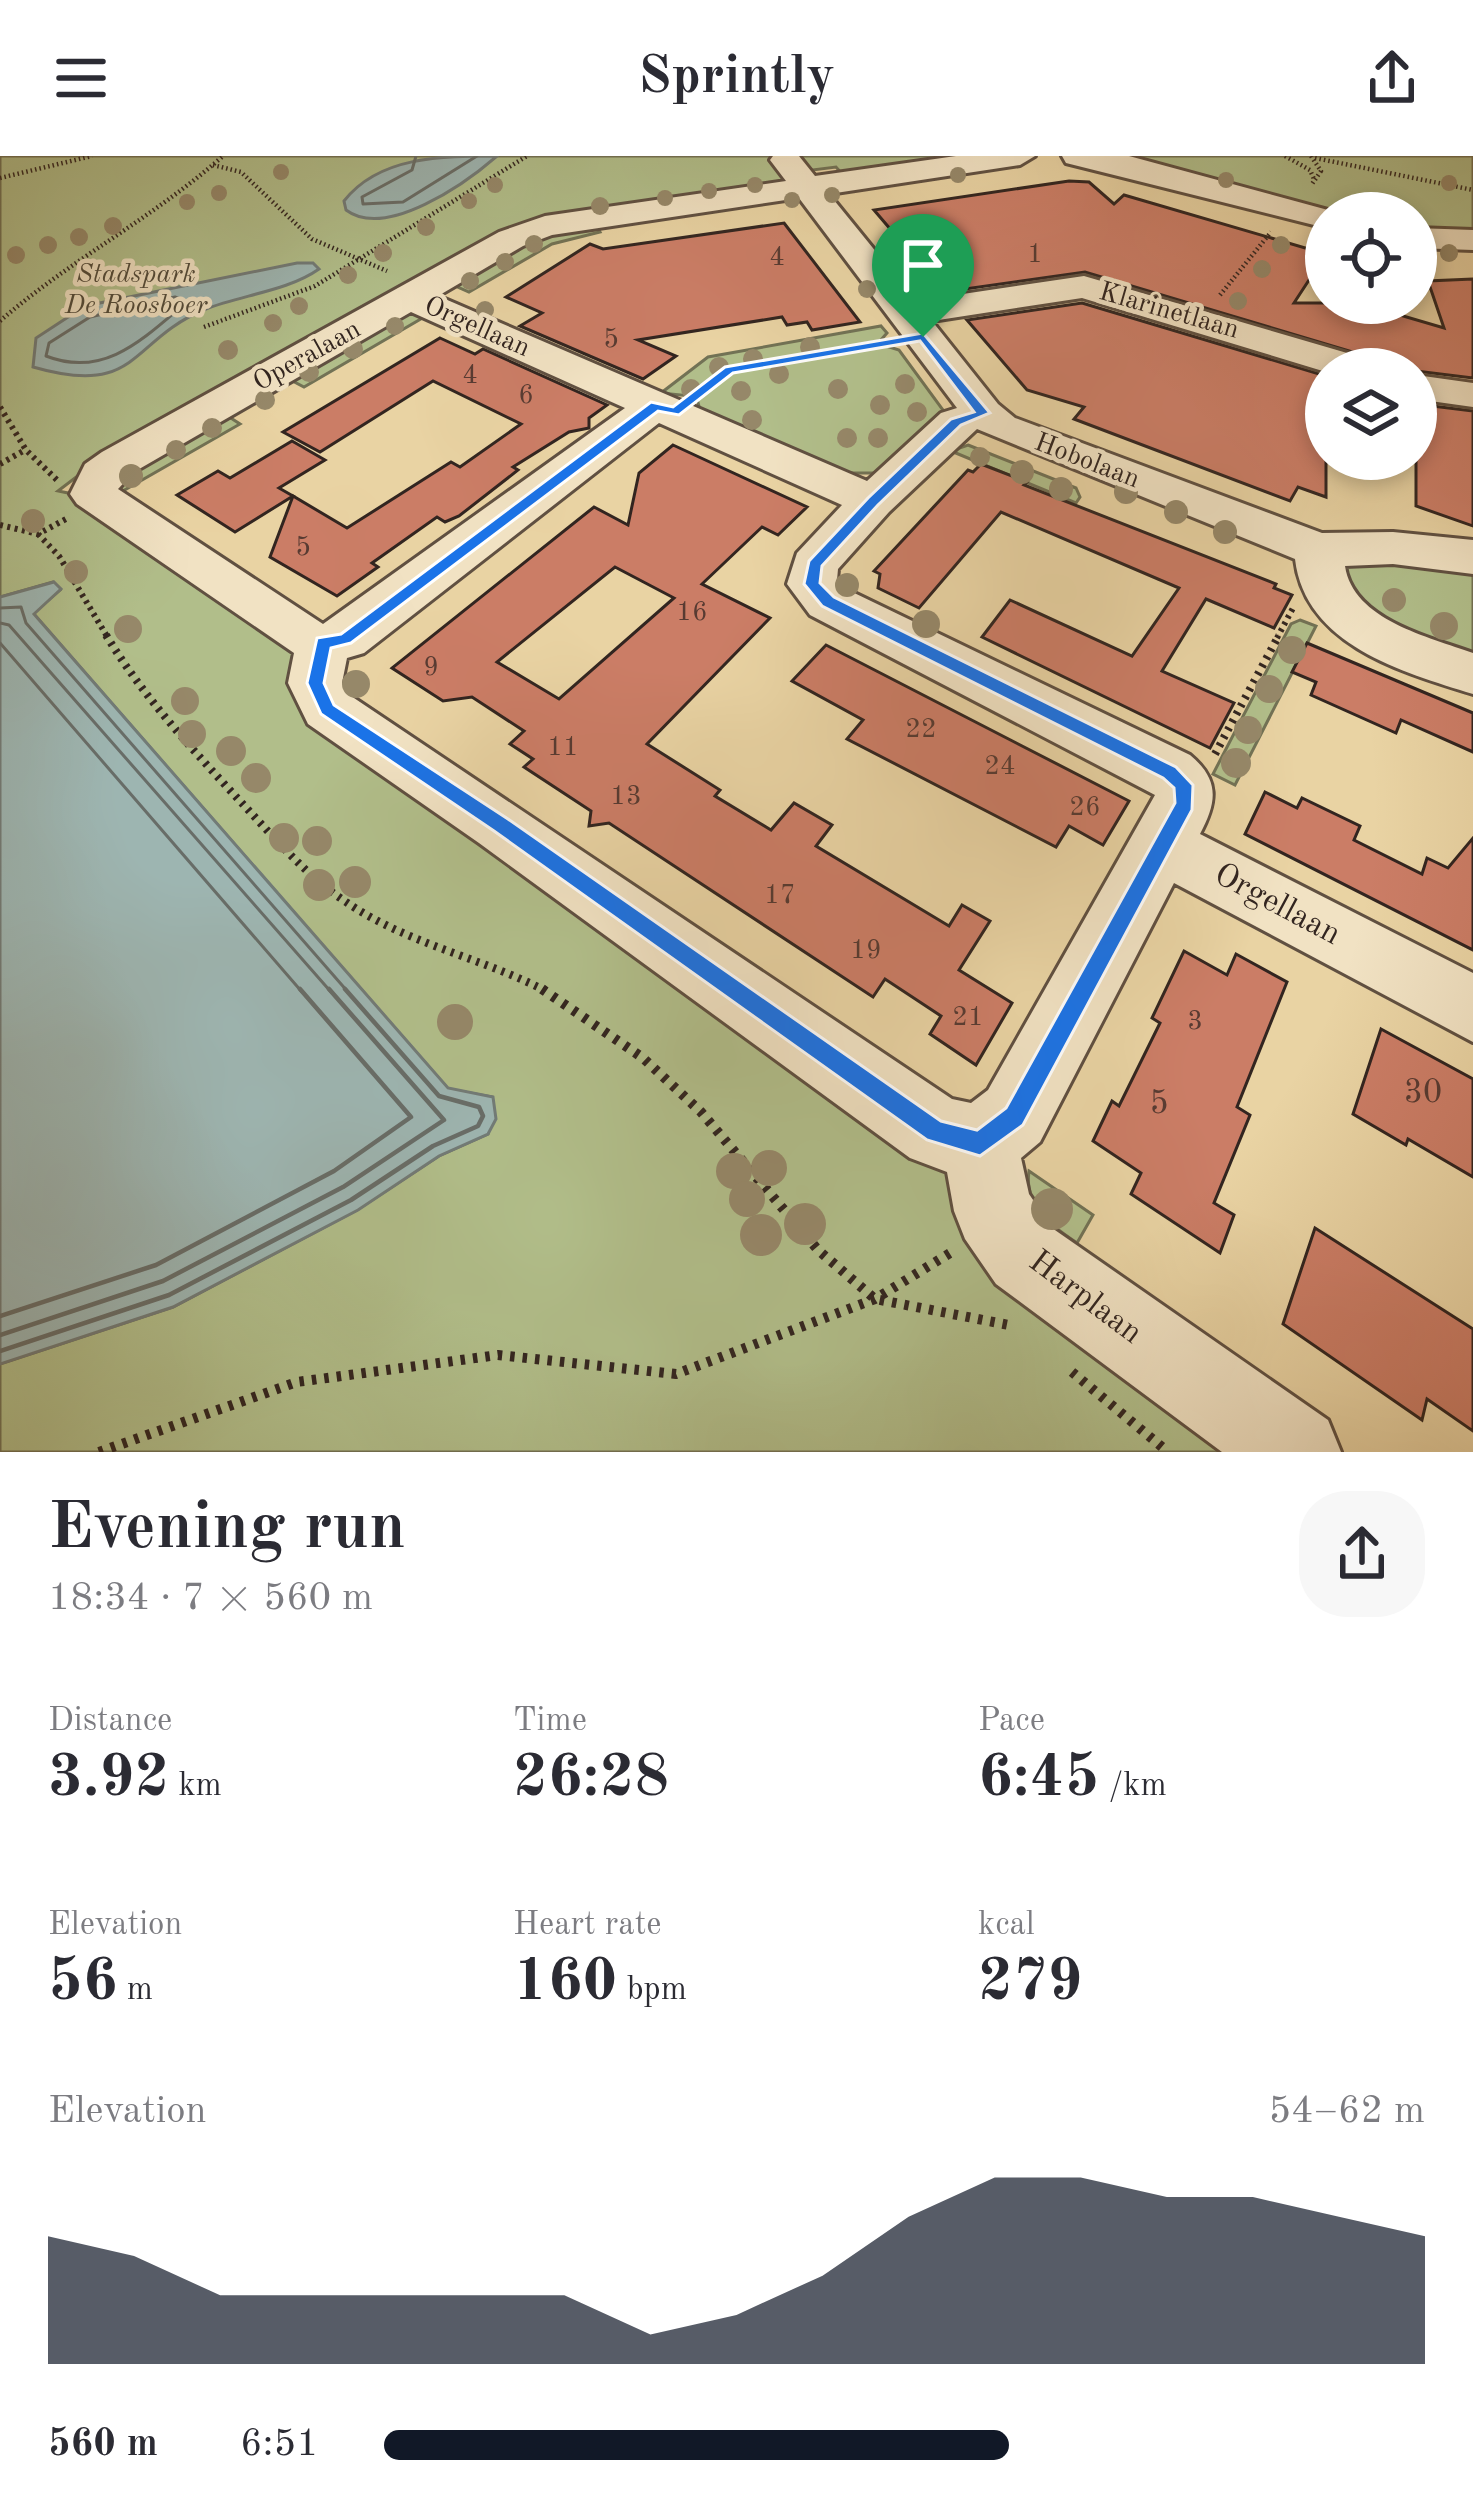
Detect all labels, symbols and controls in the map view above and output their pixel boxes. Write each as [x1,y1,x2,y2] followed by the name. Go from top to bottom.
[48,45,114,111] icon: menu
[1359,45,1425,111] icon: share
[638,51,835,105] text: Sprintly
[1305,192,1437,480] map controls
[1305,192,1437,324] button: locate
[872,214,974,337] pin
[890,232,956,298] icon: arrive
[1027,241,1043,268] house number: 1
[769,244,785,271] house number: 4
[64,261,209,319] park label: Stadspark De Roosboer
[1096,278,1242,344] street label: Klarinetlaan
[420,292,534,362] street label: Orgellaan
[249,316,365,396] street label: Operalaan
[603,326,619,353] house number: 5
[1305,348,1437,480] button: layers
[462,362,478,389] house number: 4
[518,382,534,409] house number: 6
[1031,429,1143,493] street label: Hobolaan
[295,534,311,561] house number: 5
[676,599,708,626] house number: 16
[423,654,439,681] house number: 9
[905,716,937,743] house number: 22
[547,734,579,761] house number: 11
[984,753,1016,780] house number: 24
[610,783,642,810] house number: 13
[1069,794,1101,821] house number: 26
[1208,858,1346,952] street label: Orgellaan
[764,882,796,909] house number: 17
[850,937,882,964] house number: 19
[952,1004,984,1031] house number: 21
[1187,1008,1203,1035] house number: 3
[1404,1077,1442,1110] house number: 30
[1149,1088,1169,1121] house number: 5
[1022,1245,1148,1351] street label: Harplaan
[1299,1491,1425,1617] button: share
[48,1497,406,1563] text: Evening run
[48,1579,373,1618] text: 18:34 · 7 × 560 m
[48,1705,172,1738] text: Distance
[513,1705,587,1738] text: Time
[978,1705,1045,1738] text: Pace
[48,1749,169,1809] text: 3.92
[513,1749,669,1809] text: 26:28
[978,1749,1099,1809] text: 6:45
[169,1770,222,1803] text: km
[1099,1770,1167,1803] text: /km
[48,1909,182,1942] text: Elevation
[513,1909,661,1942] text: Heart rate
[978,1909,1035,1942] text: kcal
[48,1953,118,2013] text: 56
[513,1953,617,2013] text: 160
[978,1953,1082,2013] text: 279
[118,1974,153,2007] text: m
[617,1974,687,2007] text: bpm
[48,2092,207,2131] text: Elevation
[1268,2092,1425,2131] text: 54–62 m
[48,2425,158,2464] text: 560 m
[240,2425,319,2464] text: 6:51

